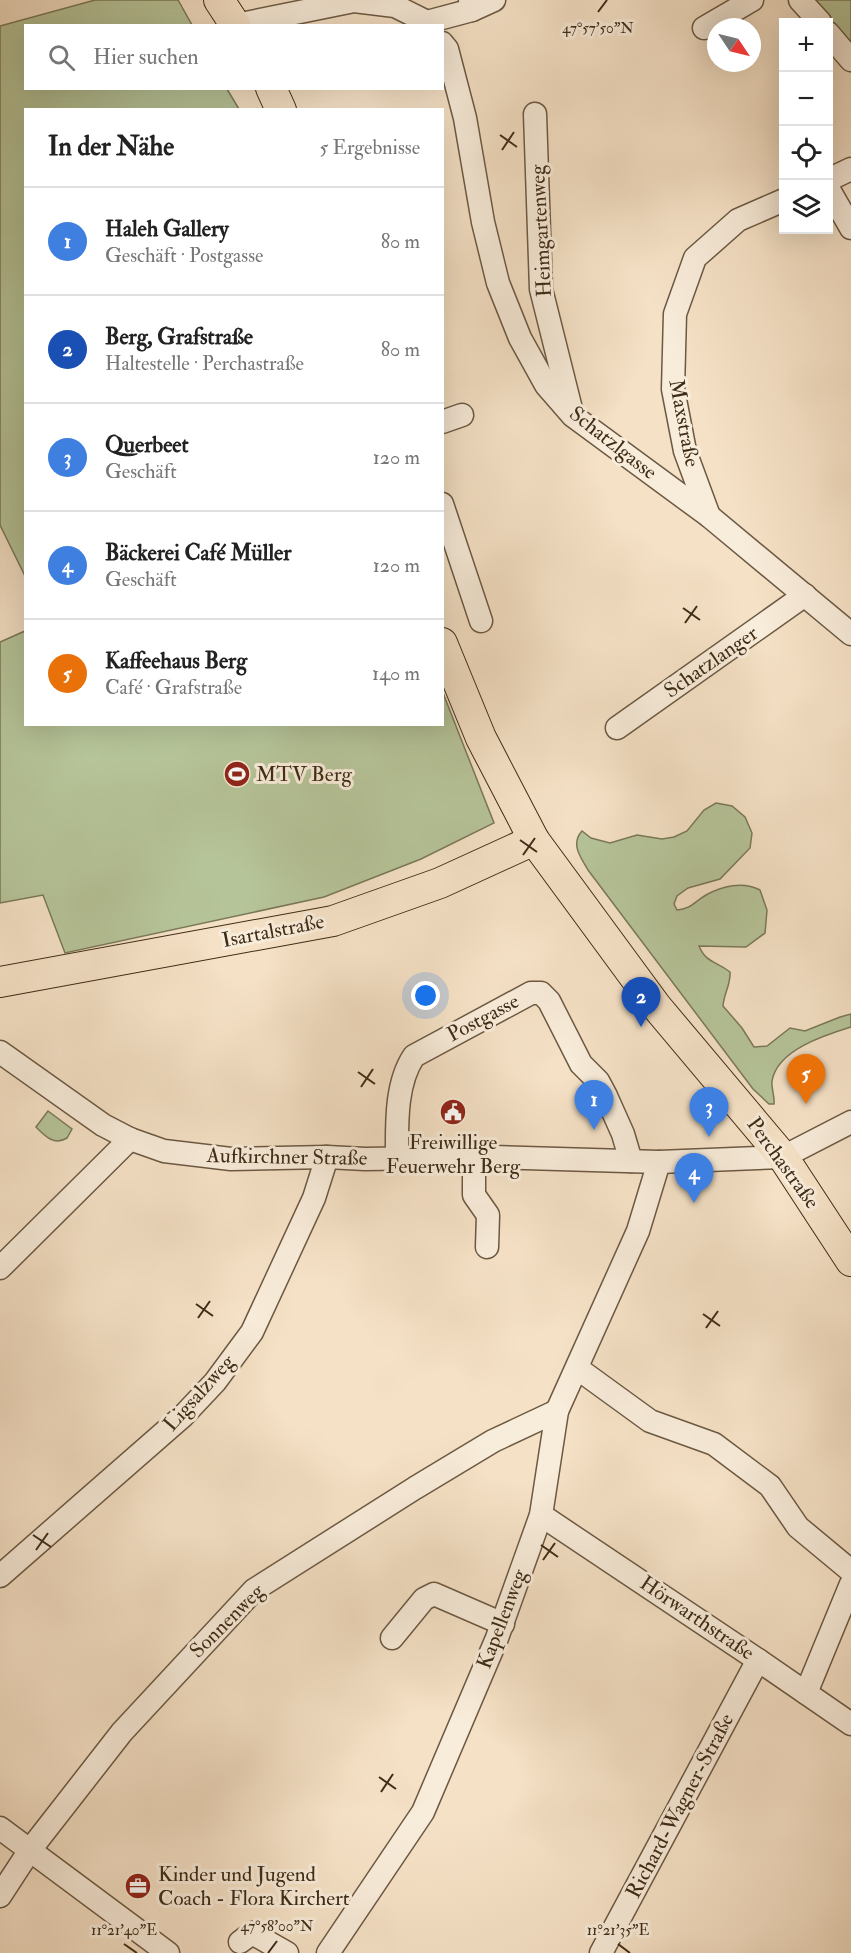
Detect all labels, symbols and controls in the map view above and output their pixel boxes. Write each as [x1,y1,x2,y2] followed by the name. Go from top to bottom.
[707,18,761,72] north arrow
[779,18,833,234] map controls
[779,18,833,72] button: +
[562,19,634,38] text: 47°57'50"N
[24,24,444,90] search box
[45,41,78,74] icon: search
[93,43,199,71] text: Hier suchen
[779,72,833,126] button: −
[779,126,833,180] button: locate
[48,131,174,163] text: In der Nähe
[320,135,420,160] text: 5 Ergebnisse
[524,163,558,298] street label: Heimgartenweg
[779,180,833,234] button: layers
[105,215,229,243] text: Haleh Gallery
[64,229,71,254] text: 1
[381,229,420,254] text: 80 m
[105,243,263,268] text: Geschäft · Postgasse
[105,323,253,351] text: Berg, Grafstraße
[62,337,73,362] text: 2
[381,337,420,362] text: 80 m
[105,351,304,376] text: Haltestelle · Perchastraße
[662,377,706,469] street label: Maxstraße
[564,400,663,486] street label: Schatzlgasse
[105,431,189,459] text: Querbeet
[64,445,71,470] text: 3
[373,445,420,470] text: 120 m
[105,459,177,484] text: Geschäft
[105,539,291,567] text: Bäckerei Café Müller
[62,553,73,578] text: 4
[373,553,420,578] text: 120 m
[105,567,177,592] text: Geschäft
[659,620,763,704] street label: Schatzlanger
[105,647,247,675] text: Kaffeehaus Berg
[63,661,72,686] text: 5
[372,661,420,686] text: 140 m
[105,675,242,700] text: Café · Grafstraße
[222,759,252,789] sports icon: MTV Berg
[256,761,352,788] place label: MTV Berg
[220,908,327,954] street label: Isartalstraße
[622,978,660,1027] pin: 2
[411,981,440,1010] your location
[442,988,524,1048] street label: Postgasse
[786,1054,826,1104] pin: 5
[574,1080,614,1130] pin: 1
[690,1088,728,1137] pin: 3
[438,1097,468,1127] public building icon: Freiwillige Feuerwehr Berg
[741,1112,825,1214] street label: Perchastraße
[386,1129,521,1180] place label: Freiwillige Feuerwehr Berg
[205,1142,368,1172] street label: Aufkirchner Straße
[674,1154,714,1203] pin: 4
[157,1348,241,1437] street label: Ligsalzweg
[471,1565,534,1673] street label: Kapellenweg
[634,1570,760,1666] street label: Hörwarthstraße
[184,1577,271,1664] street label: Sonnenweg
[620,1709,740,1903] street label: Richard-Wagner-Straße
[158,1861,350,1912] place label: Kinder und Jugend Coach - Flora Kirchert
[123,1871,153,1901] office icon: Kinder und Jugend Coach - Flora Kirchert
[241,1917,314,1936] text: 47°58'00"N
[91,1921,157,1940] text: 11°21'40"E
[587,1921,649,1940] text: 11°21'35"E

